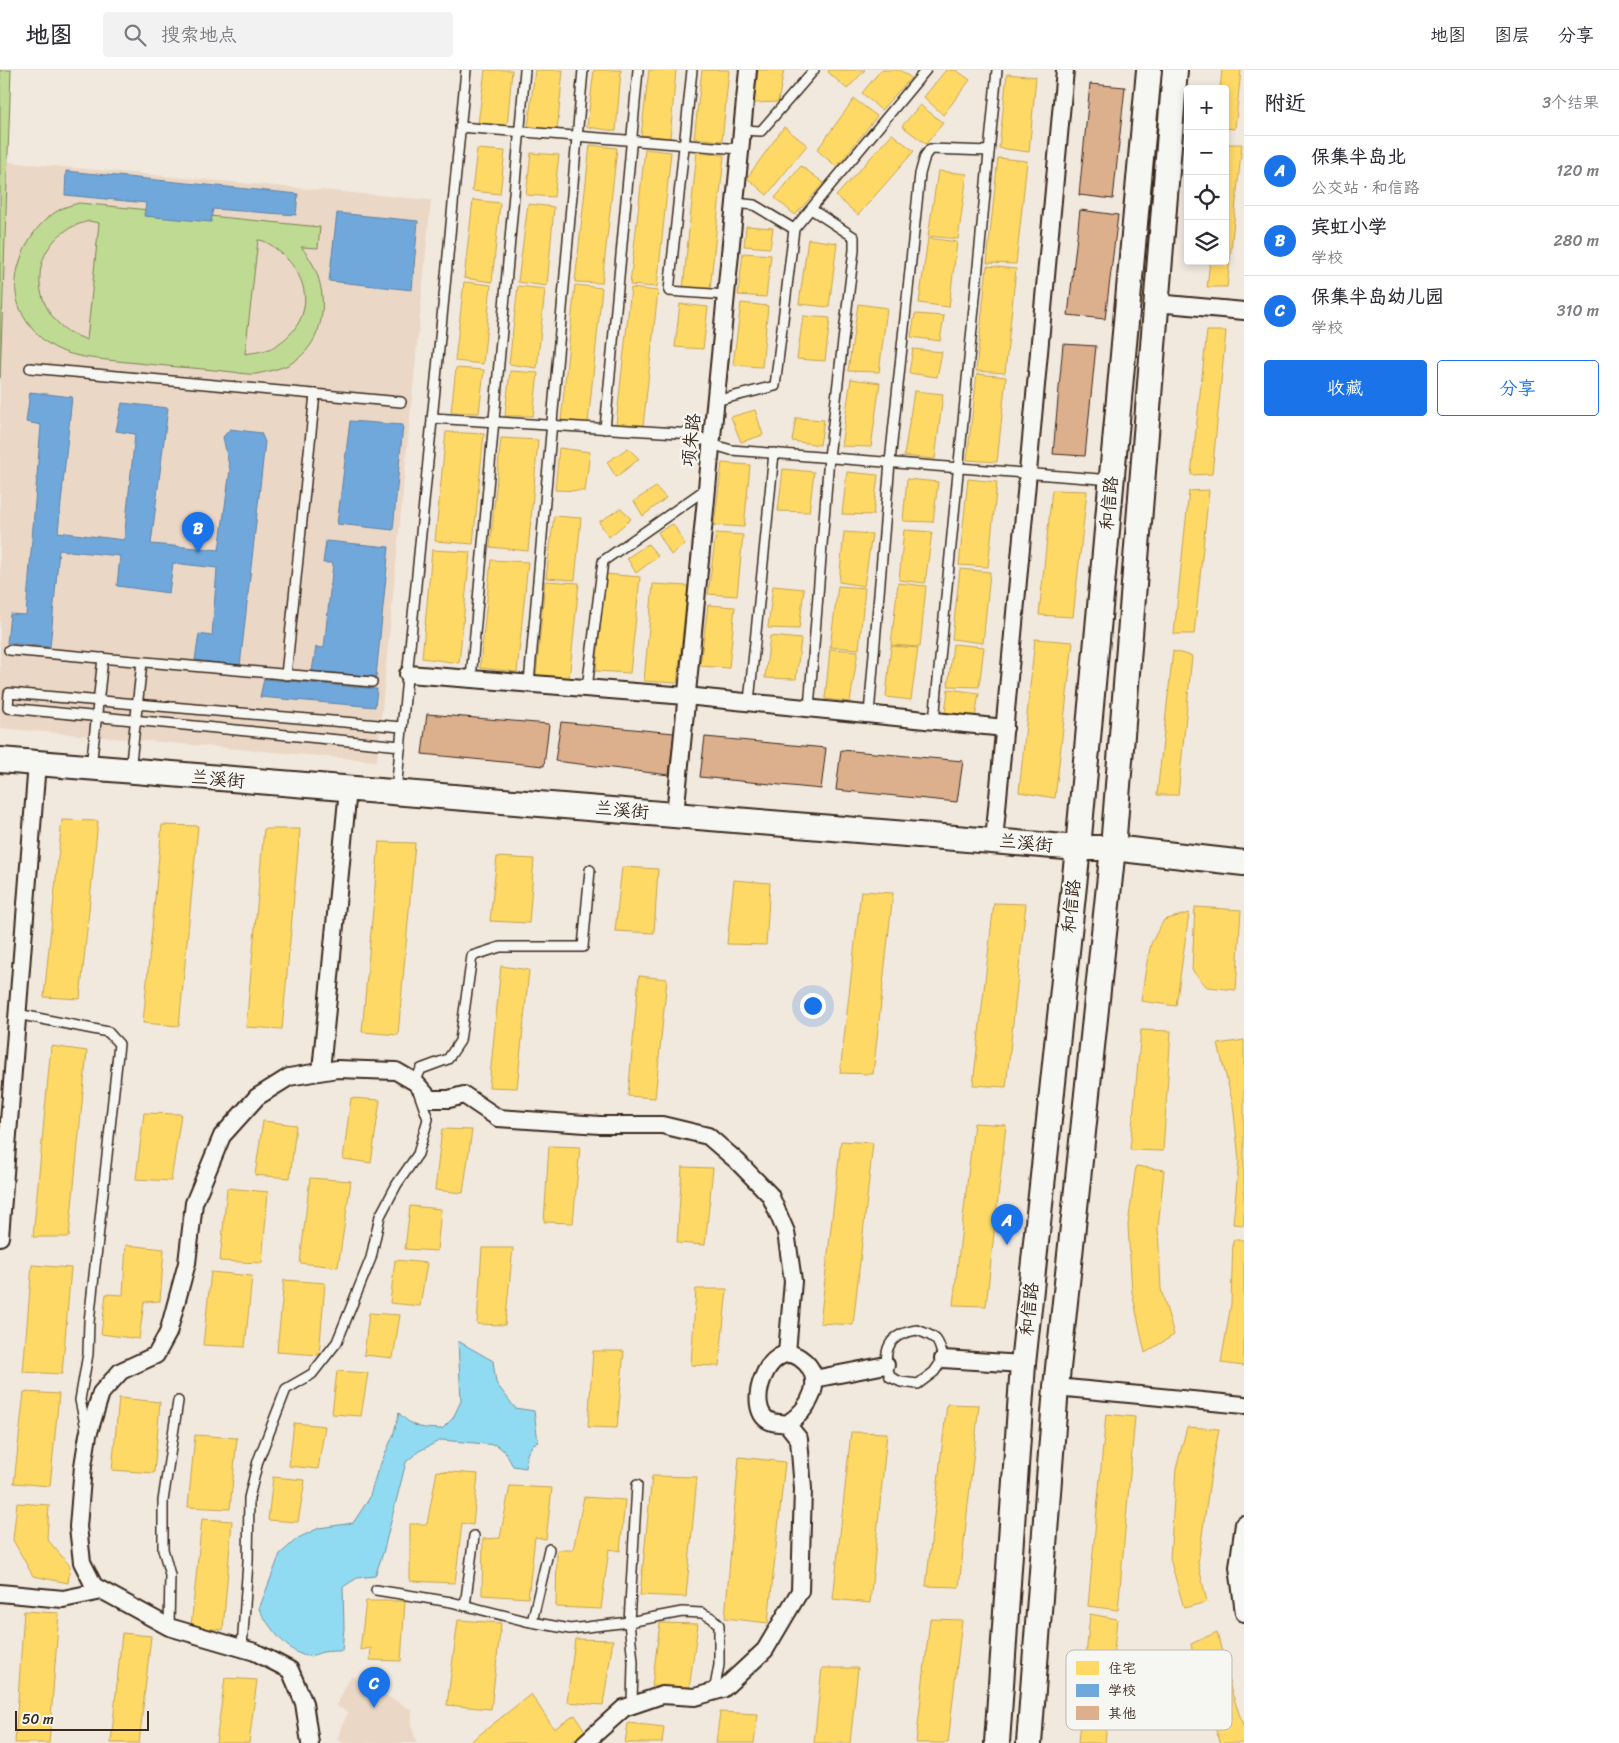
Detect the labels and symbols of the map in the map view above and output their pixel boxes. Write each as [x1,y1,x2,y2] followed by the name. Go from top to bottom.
[672,411,710,469] street label: 项朱路
[1091,475,1127,531] street label: 和信路
[182,512,214,553] pin: B
[190,761,246,797] street label: 兰溪街
[594,792,650,828] street label: 兰溪街
[998,825,1054,861] street label: 兰溪街
[1052,877,1090,935] street label: 和信路
[800,993,826,1019] your location
[991,1204,1023,1245] pin: A
[1010,1280,1048,1338] street label: 和信路
[1066,1650,1232,1730] legend
[1108,1656,1136,1681] text: 住宅
[358,1667,390,1708] pin: C
[1108,1678,1136,1703] text: 学校
[1108,1701,1136,1726] text: 其他
[15,1708,149,1731] scale bar

